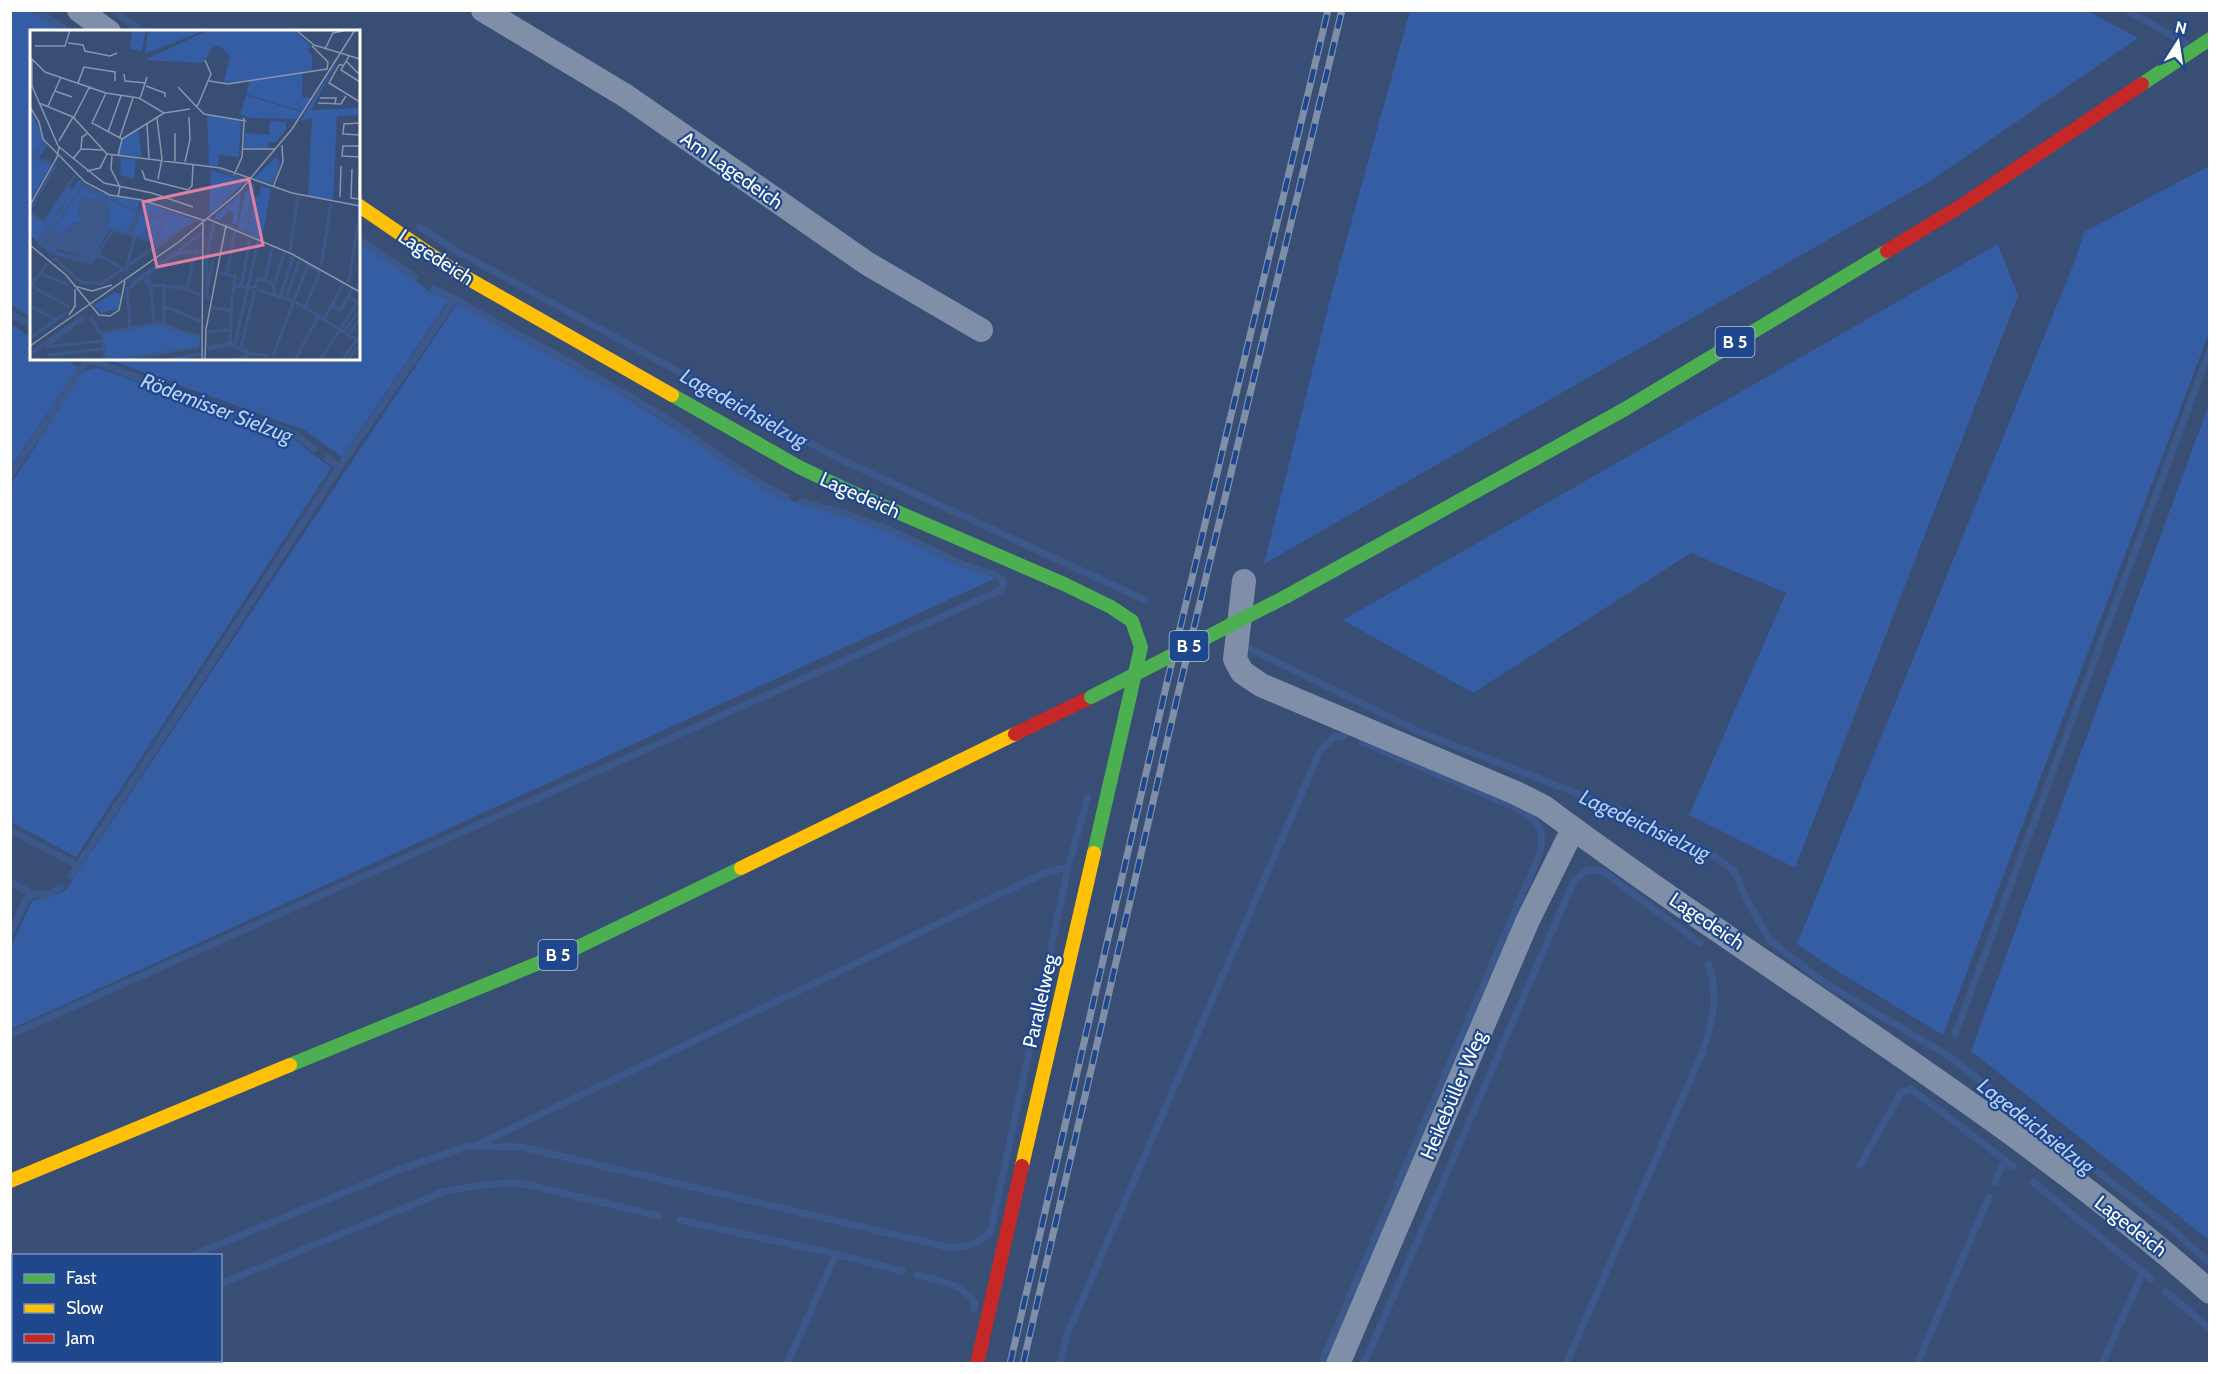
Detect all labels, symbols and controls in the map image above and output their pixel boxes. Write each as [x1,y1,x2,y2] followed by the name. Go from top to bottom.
[2148,12,2208,72] north arrow
[2174,17,2189,38] text: N
[30,30,360,360] inset map
[676,126,788,214] street label: Am Lagedeich
[394,224,478,290] street label: Lagedeich
[1716,327,1754,357] road number: B 5
[676,363,813,454] water label: Lagedeichsielzug
[138,368,298,449] water label: Rödemisser Sielzug
[816,467,904,523] street label: Lagedeich
[1170,631,1208,661] road number: B 5
[1576,784,1715,867] water label: Lagedeichsielzug
[1665,887,1749,955] street label: Lagedeich
[538,940,578,970] road number: B 5
[1018,951,1063,1050] street label: Parallelweg
[1415,1026,1491,1163] street label: Heikebüller Weg
[1973,1073,2100,1180] water label: Lagedeichsielzug
[2090,1190,2172,1262] street label: Lagedeich
[12,1254,222,1362] legend
[66,1267,97,1289] text: Fast
[66,1297,103,1319] text: Slow
[65,1327,95,1349] text: Jam

